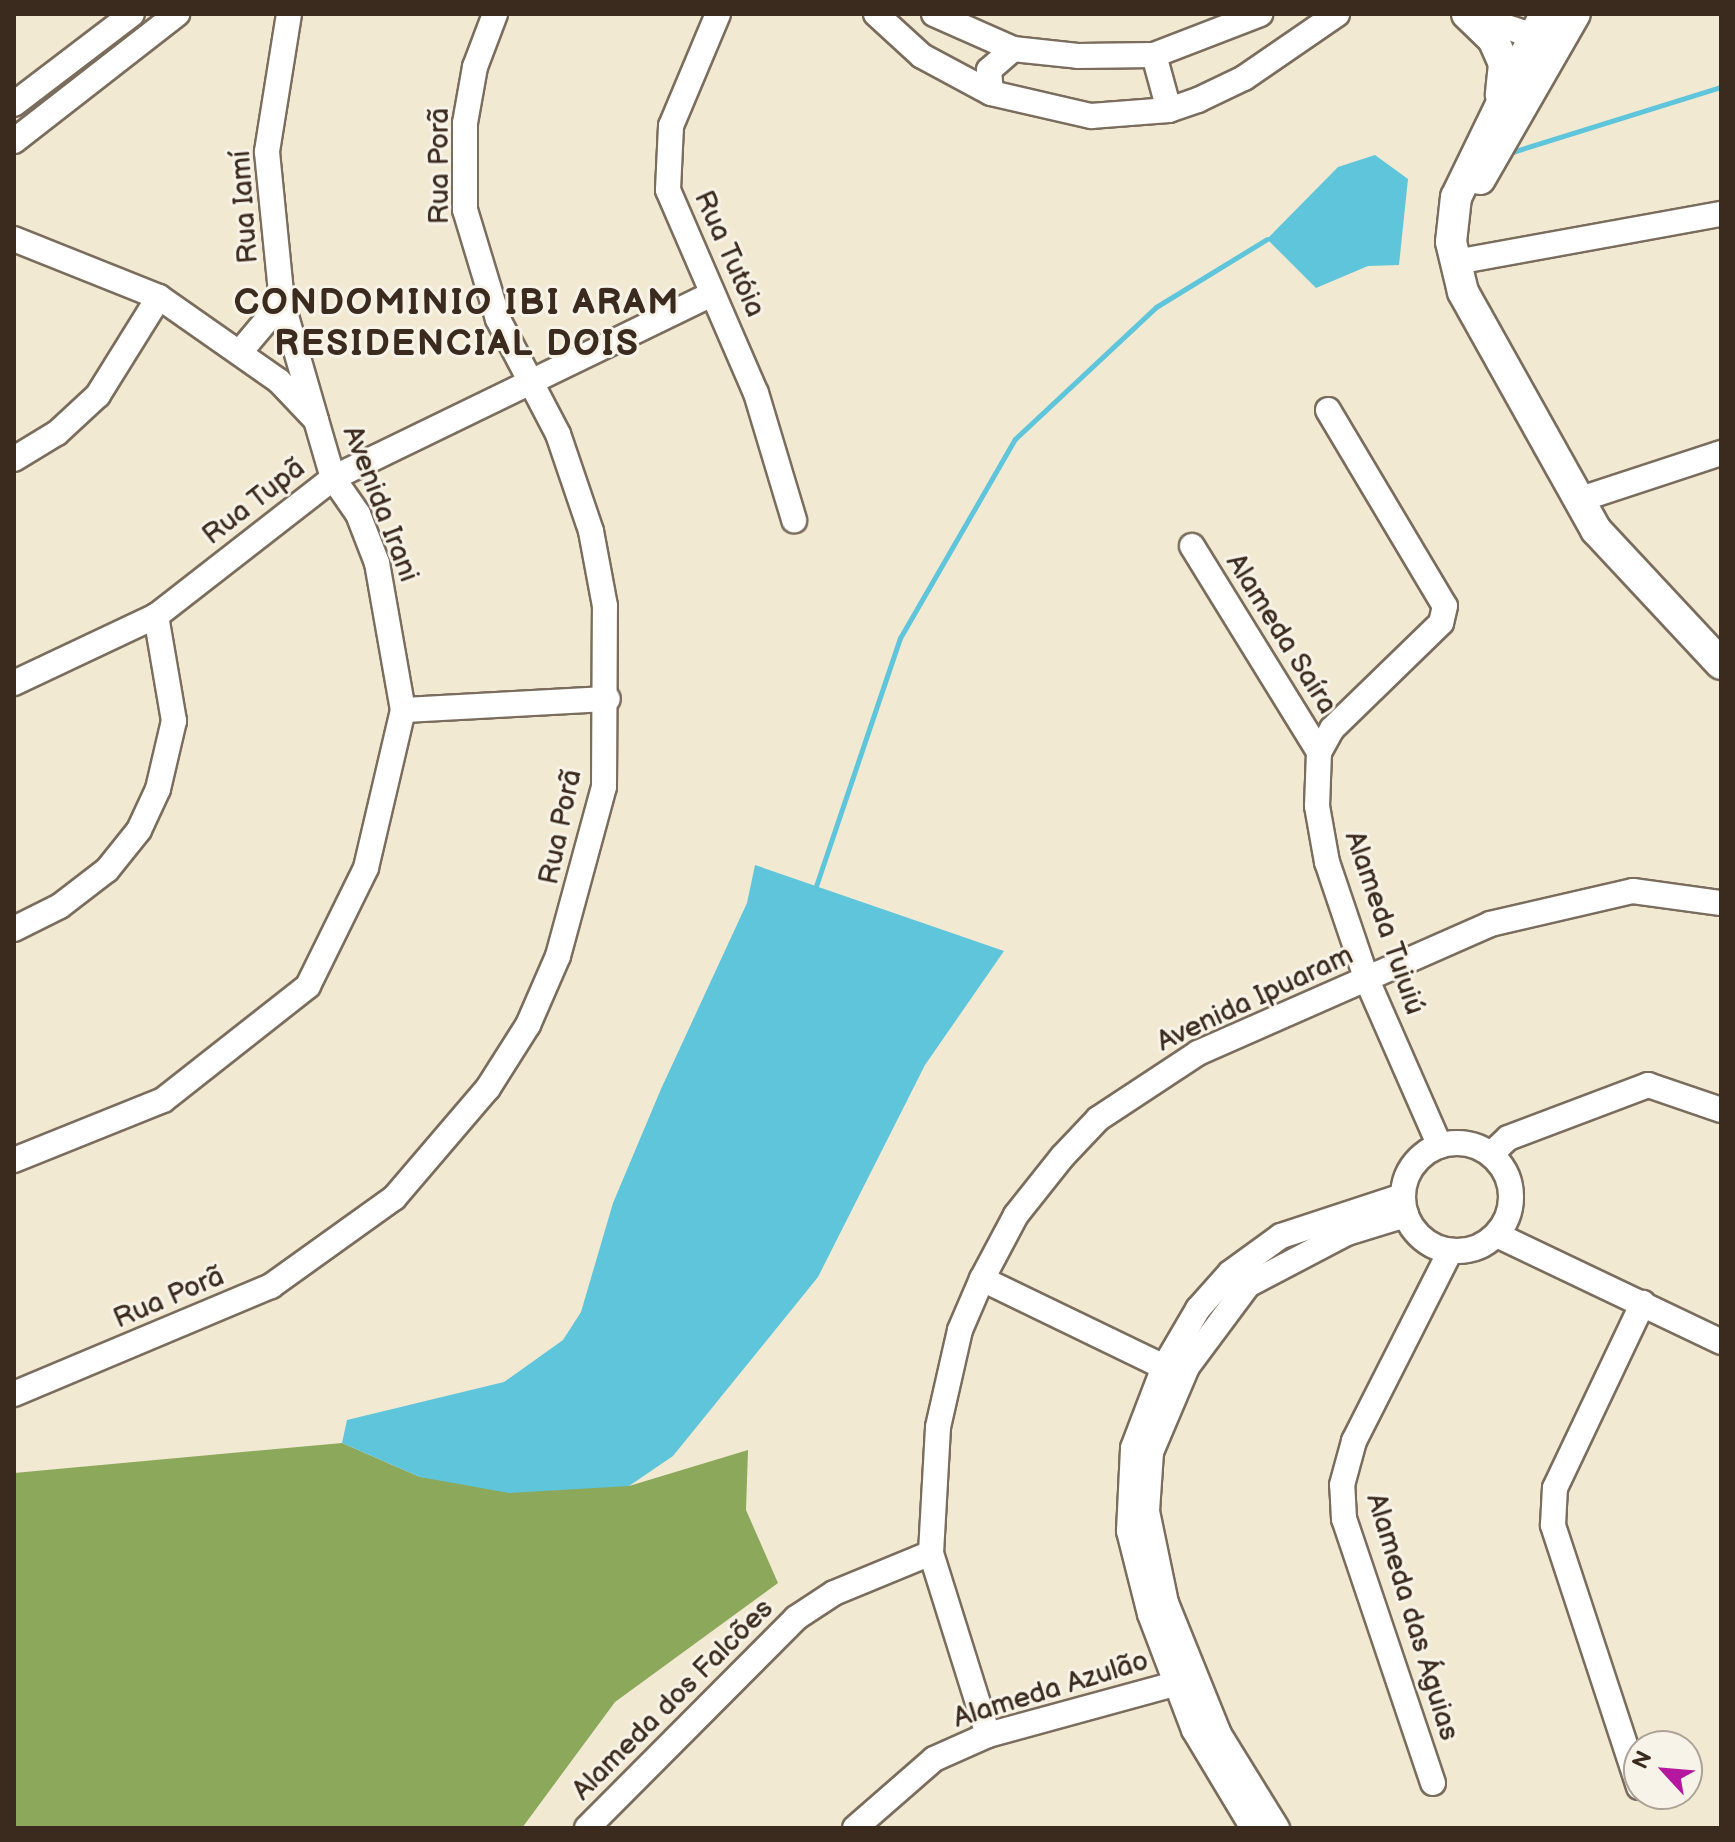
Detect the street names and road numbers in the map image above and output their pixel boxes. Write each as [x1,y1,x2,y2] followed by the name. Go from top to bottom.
[423,108,457,224] street label: Rua Porã
[224,149,266,265] street label: Rua Iamí
[686,185,772,323] street label: Rua Tutóia
[335,421,425,587] street label: Avenida Irani
[196,451,312,553] street label: Rua Tupã
[1218,547,1344,721] street label: Alameda Saíra
[532,766,590,888] street label: Rua Porã
[1337,826,1431,1020] street label: Alameda Tuiuiú
[1152,939,1358,1059] street label: Avenida Ipuaram
[109,1260,229,1336] street label: Rua Porã
[1358,1490,1466,1744] street label: Alameda das Águias
[565,1592,781,1808] street label: Alameda dos Falcões
[949,1644,1153,1736] street label: Alameda Azulão

